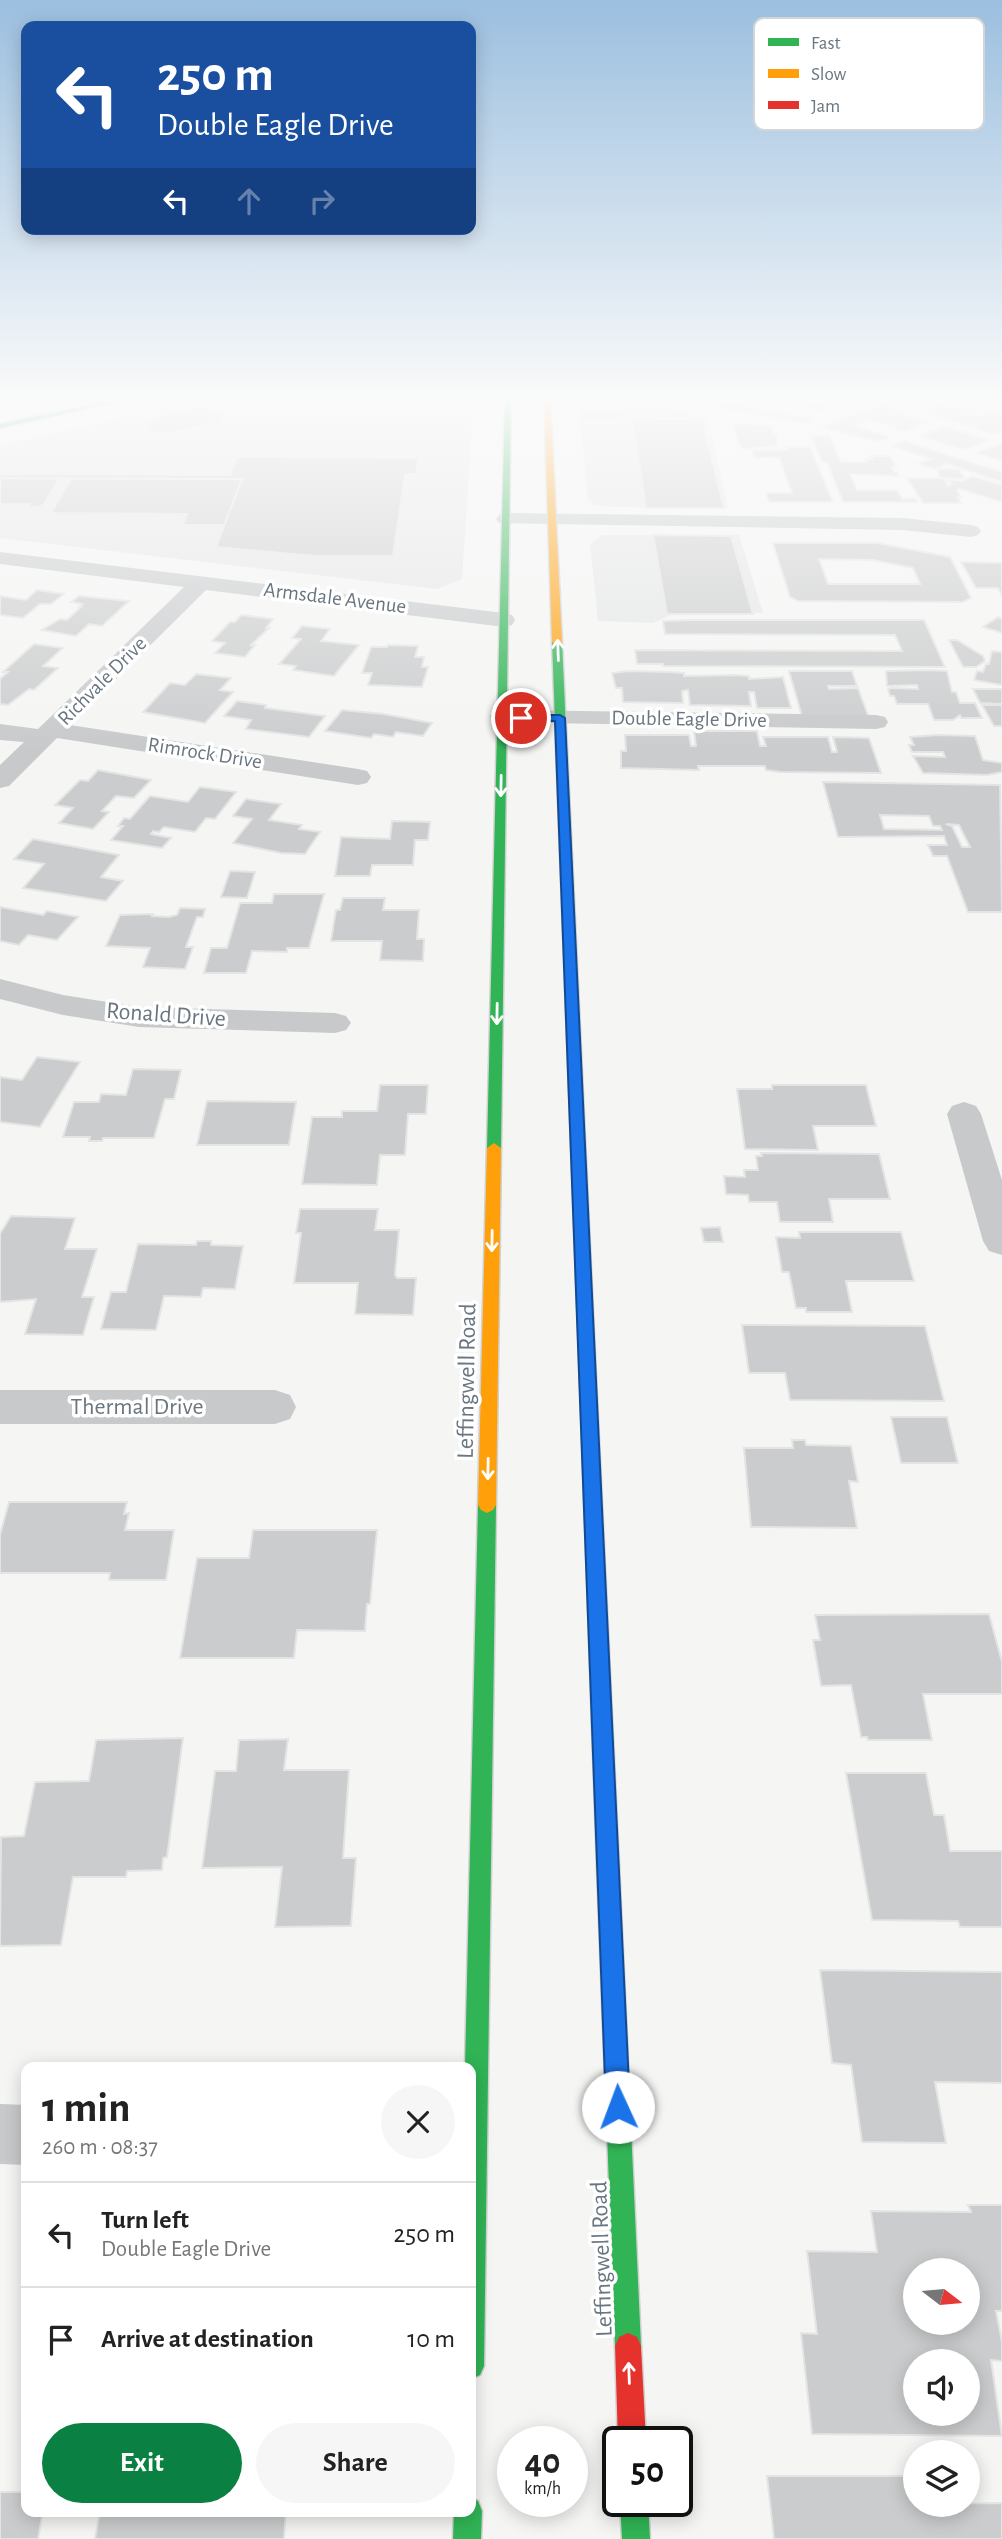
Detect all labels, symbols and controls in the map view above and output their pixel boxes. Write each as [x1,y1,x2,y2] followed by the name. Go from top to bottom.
[754,18,984,130] legend
[811,34,841,53] text: Fast
[42,49,133,140] icon: left
[157,51,274,100] text: 250 m
[811,65,847,84] text: Slow
[811,97,840,116] text: Jam
[157,109,394,141] text: Double Eagle Drive
[157,182,195,220] icon: left
[230,182,268,220] icon: ahead
[303,182,341,220] icon: right
[263,579,407,617] street label: Armsdale Avenue
[54,633,150,729] street label: Richvale Drive
[551,639,564,662] one-way arrow
[491,688,551,748] pin
[502,699,540,737] icon: arrive
[611,707,767,731] street label: Double Eagle Drive
[146,734,264,772] street label: Rimrock Drive
[494,774,508,797] one-way arrow
[105,999,227,1031] street label: Ronald Drive
[490,1002,503,1025] one-way arrow
[486,1229,499,1252] one-way arrow
[454,1303,480,1459] street label: Leffingwell Road
[71,1395,203,1419] street label: Thermal Drive
[481,1457,495,1480] one-way arrow
[581,2070,655,2144] position arrow
[381,2085,455,2159] button: close
[42,2087,131,2129] text: 1 min
[42,2136,158,2159] text: 260 m · 08:37
[587,2181,617,2337] street label: Leffingwell Road
[101,2207,189,2233] text: Turn left
[42,2216,80,2254] icon: left
[393,2221,455,2247] text: 250 m
[101,2238,271,2261] text: Double Eagle Drive
[903,2258,980,2334] north arrow
[903,2258,980,2517] map controls
[42,2321,80,2359] icon: arrive
[101,2326,314,2352] text: Arrive at destination
[407,2326,455,2352] text: 10 m
[903,2349,980,2426] button: sound
[623,2362,636,2385] one-way arrow
[42,2423,242,2503] button: Exit
[256,2423,455,2503] button: Share
[602,2426,693,2517] speed limit sign: 50
[903,2440,980,2517] button: layers
[525,2445,560,2480] text: 40
[524,2480,561,2498] text: km/h

